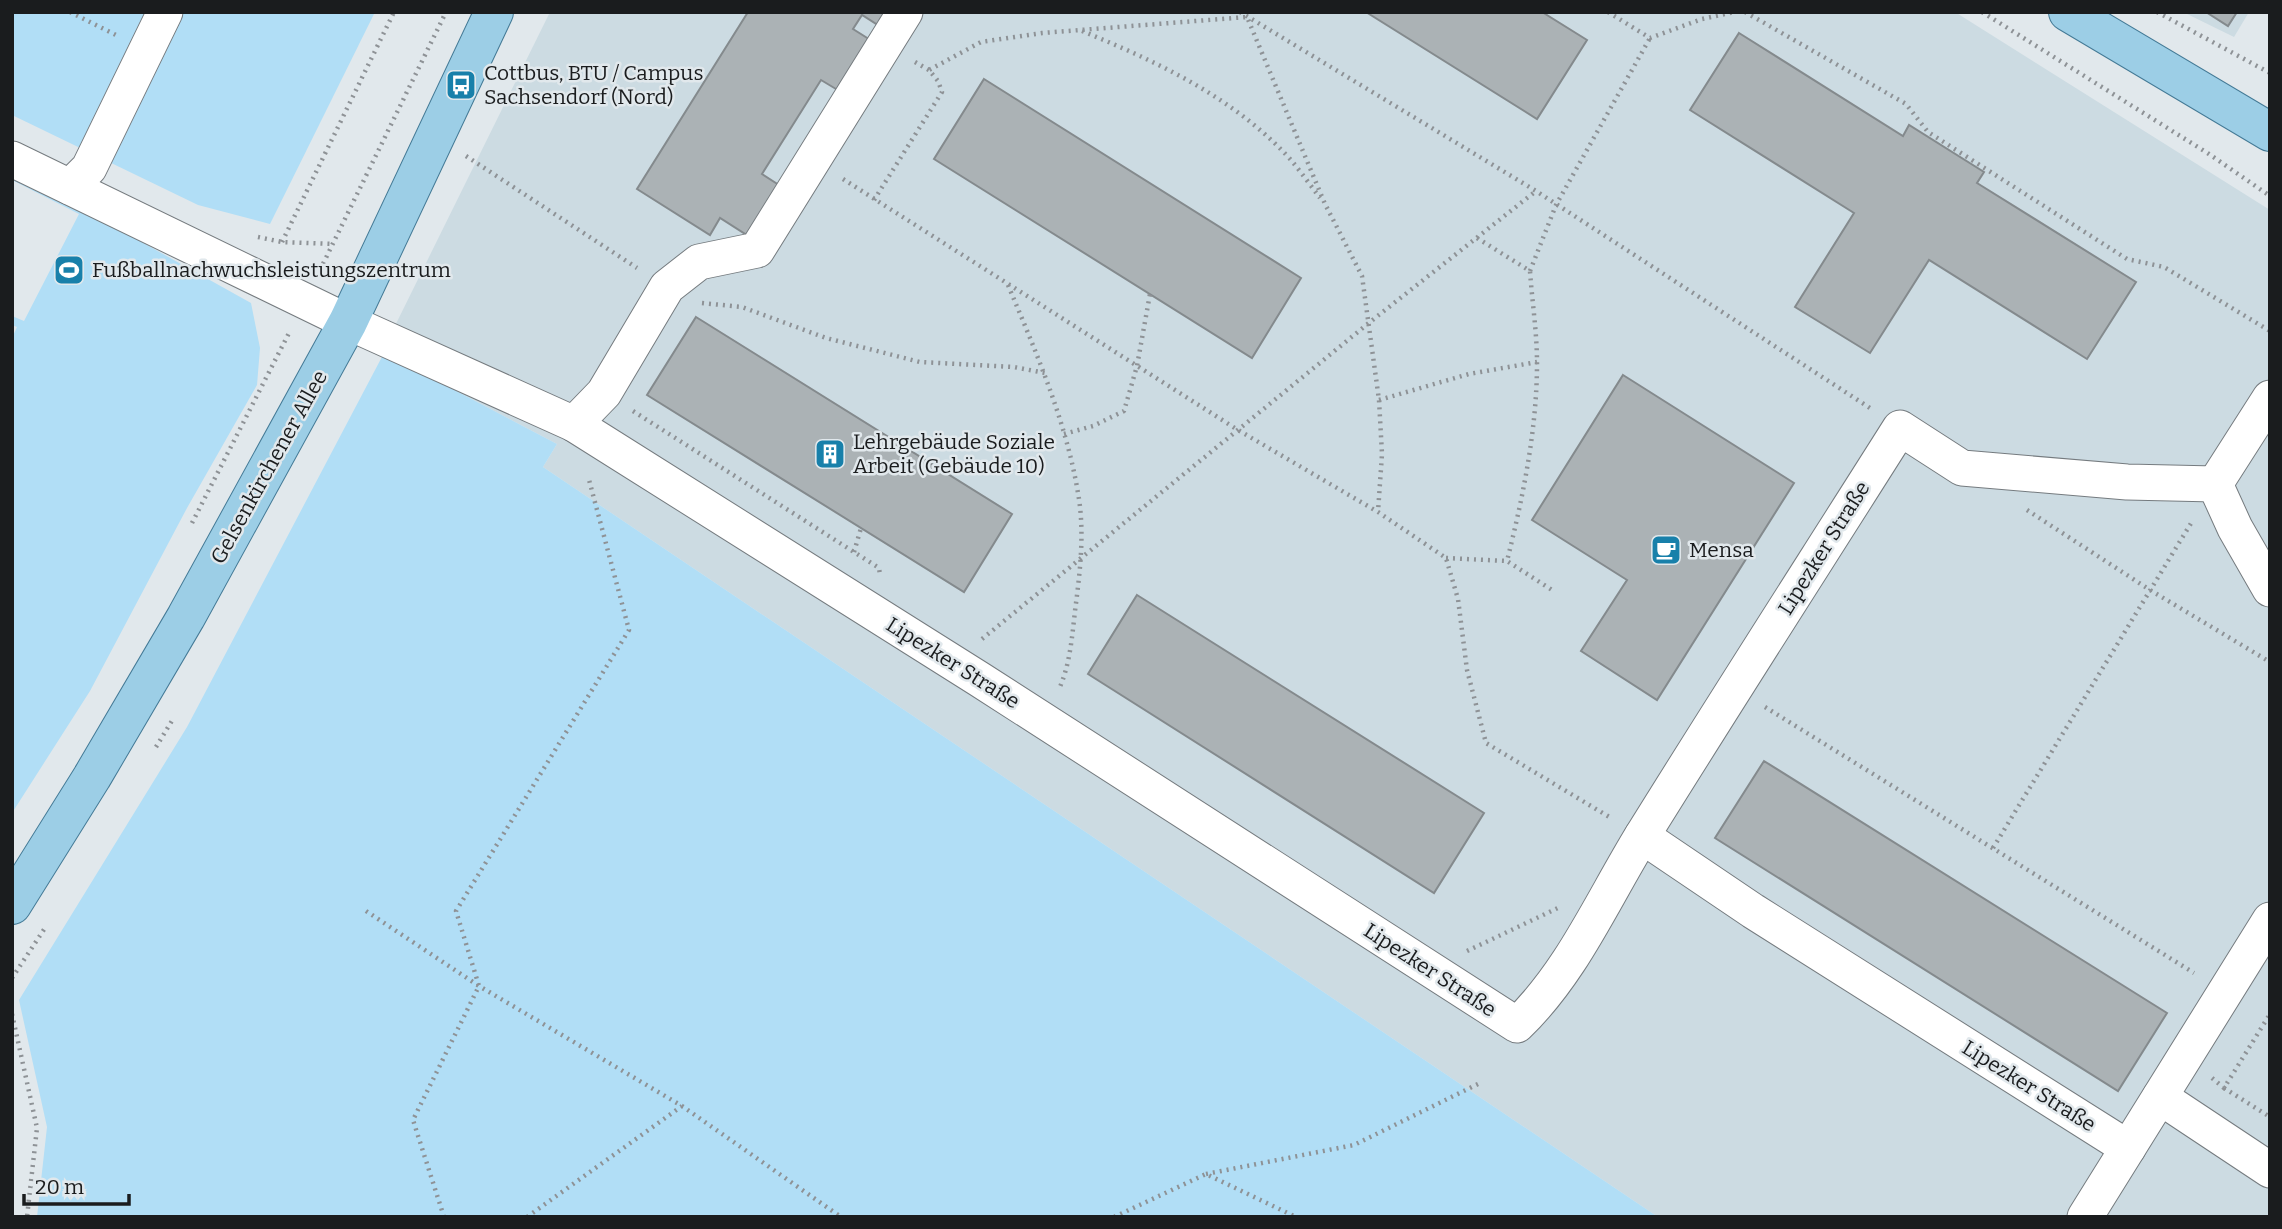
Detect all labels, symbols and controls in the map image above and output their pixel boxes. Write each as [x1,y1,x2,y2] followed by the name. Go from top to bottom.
[484,60,703,110] place label: Cottbus, BTU / Campus Sachsendorf (Nord)
[444,68,478,102] bus stop icon: Cottbus, BTU / Campus Sachsendorf (Nord)
[52,253,86,287] sports icon: Fußballnachwuchsleistungszentrum
[92,257,451,283] place label: Fußballnachwuchsleistungszentrum
[205,366,333,568] street label: Gelsenkirchener Allee
[853,429,1055,479] place label: Lehrgebäude Soziale Arbeit (Gebäude 10)
[813,437,847,471] building icon: Lehrgebäude Soziale Arbeit (Gebäude 10)
[1773,476,1875,620] street label: Lipezker Straße
[1649,533,1683,567] cafe icon: Mensa
[1689,537,1754,563] place label: Mensa
[881,612,1025,714] street label: Lipezker Straße
[1359,918,1501,1022] street label: Lipezker Straße
[1957,1035,2101,1137] street label: Lipezker Straße
[24,1162,130,1206] scale bar
[35,1174,84,1200] text: 20 m

